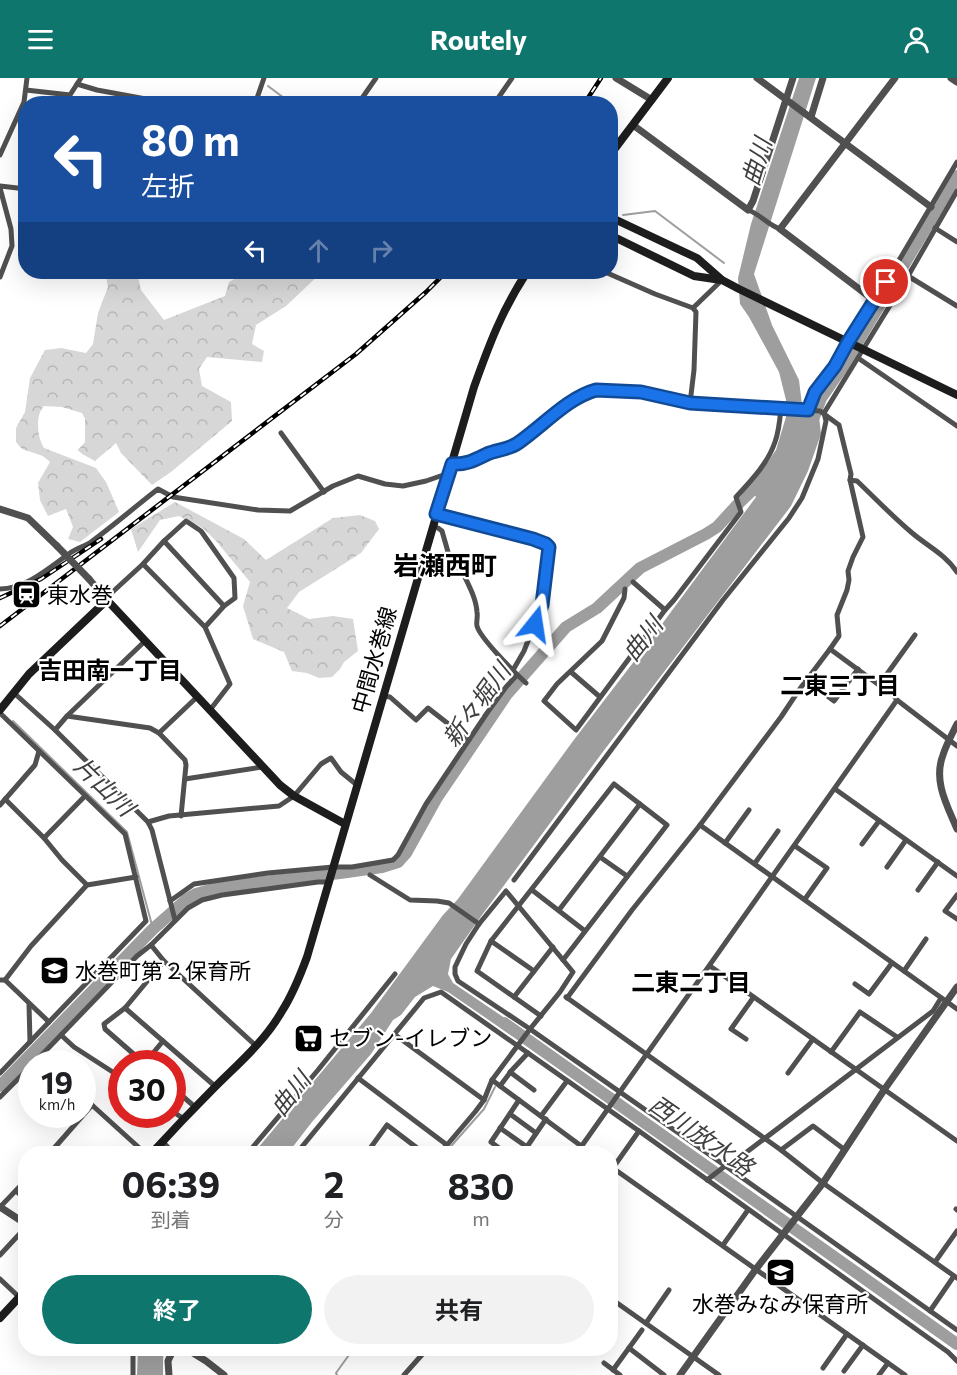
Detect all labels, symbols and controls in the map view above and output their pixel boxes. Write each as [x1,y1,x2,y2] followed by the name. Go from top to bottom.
[24,23,57,56] icon: menu
[430,23,527,56] text: Routely
[900,23,933,56] icon: person
[141,113,240,165] text: 80 m
[42,120,120,198] icon: left
[735,132,777,189] water label: 曲川
[141,169,195,202] text: 左折
[239,234,272,267] icon: left
[302,234,335,267] icon: ahead
[365,234,398,267] icon: right
[860,256,911,307] pin
[869,265,902,298] icon: arrive
[393,549,497,580] district label: 岩瀬西町
[10,579,42,611] station icon: 東水巻
[47,581,113,608] place label: 東水巻
[503,592,567,656] position arrow
[345,603,402,716] street label: 中間水巻線
[616,608,670,666] water label: 曲川
[436,654,517,751] water label: 新々堀川
[38,655,182,684] district label: 吉田南一丁目
[780,670,900,699] district label: 二東三丁目
[69,750,143,823] water label: 片山川
[38,955,70,987] school or university icon: 水巻町第２保育所
[75,957,251,984] place label: 水巻町第２保育所
[631,967,751,996] district label: 二東二丁目
[292,1022,324,1054] supermarket icon: セブン-イレブン
[329,1024,492,1051] place label: セブン-イレブン
[108,1050,186,1128] speed limit sign: 30
[41,1063,73,1100] text: 19
[264,1063,318,1121] water label: 曲川
[644,1088,761,1182] water label: 西川放水路
[39,1095,75,1113] text: km/h
[121,1161,220,1205] text: 06:39
[324,1161,344,1205] text: 2
[448,1163,515,1207] text: 830
[472,1206,490,1230] text: m
[151,1207,191,1231] text: 到着
[324,1207,344,1231] text: 分
[764,1256,796,1288] school or university icon: 水巻みなみ保育所
[42,1275,312,1344] button: 終了
[324,1275,594,1344] button: 共有
[692,1290,868,1317] place label: 水巻みなみ保育所

